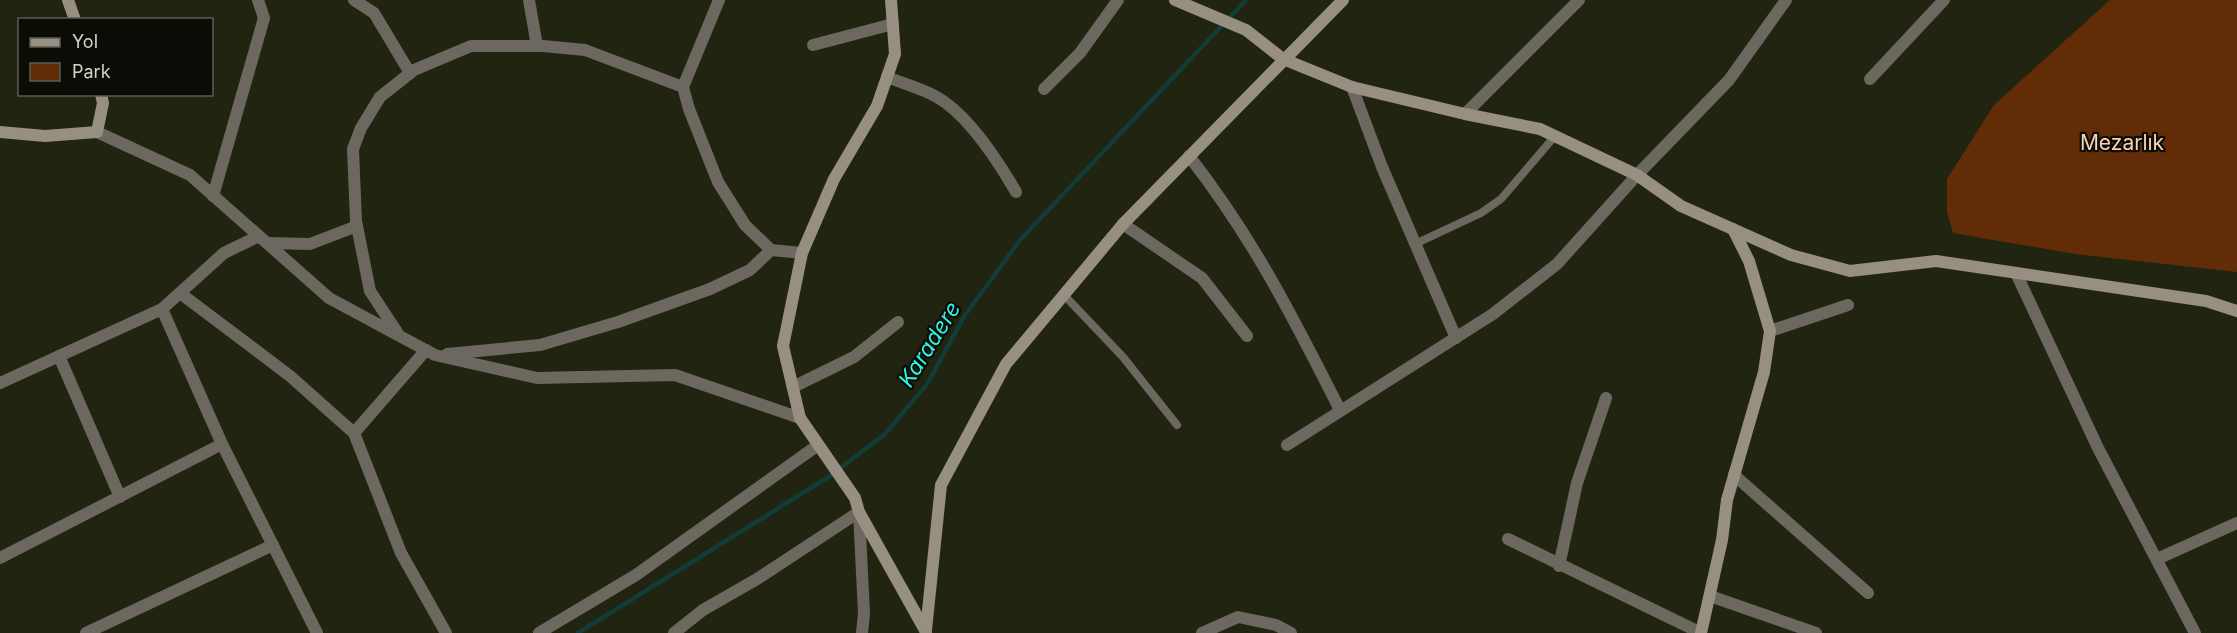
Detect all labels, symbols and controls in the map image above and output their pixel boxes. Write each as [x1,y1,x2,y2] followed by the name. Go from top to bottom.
[18,18,213,96] legend
[72,31,98,52] text: Yol
[72,61,111,82] text: Park
[2080,130,2165,155] park label: Mezarlık
[893,297,965,391] water label: Karadere

